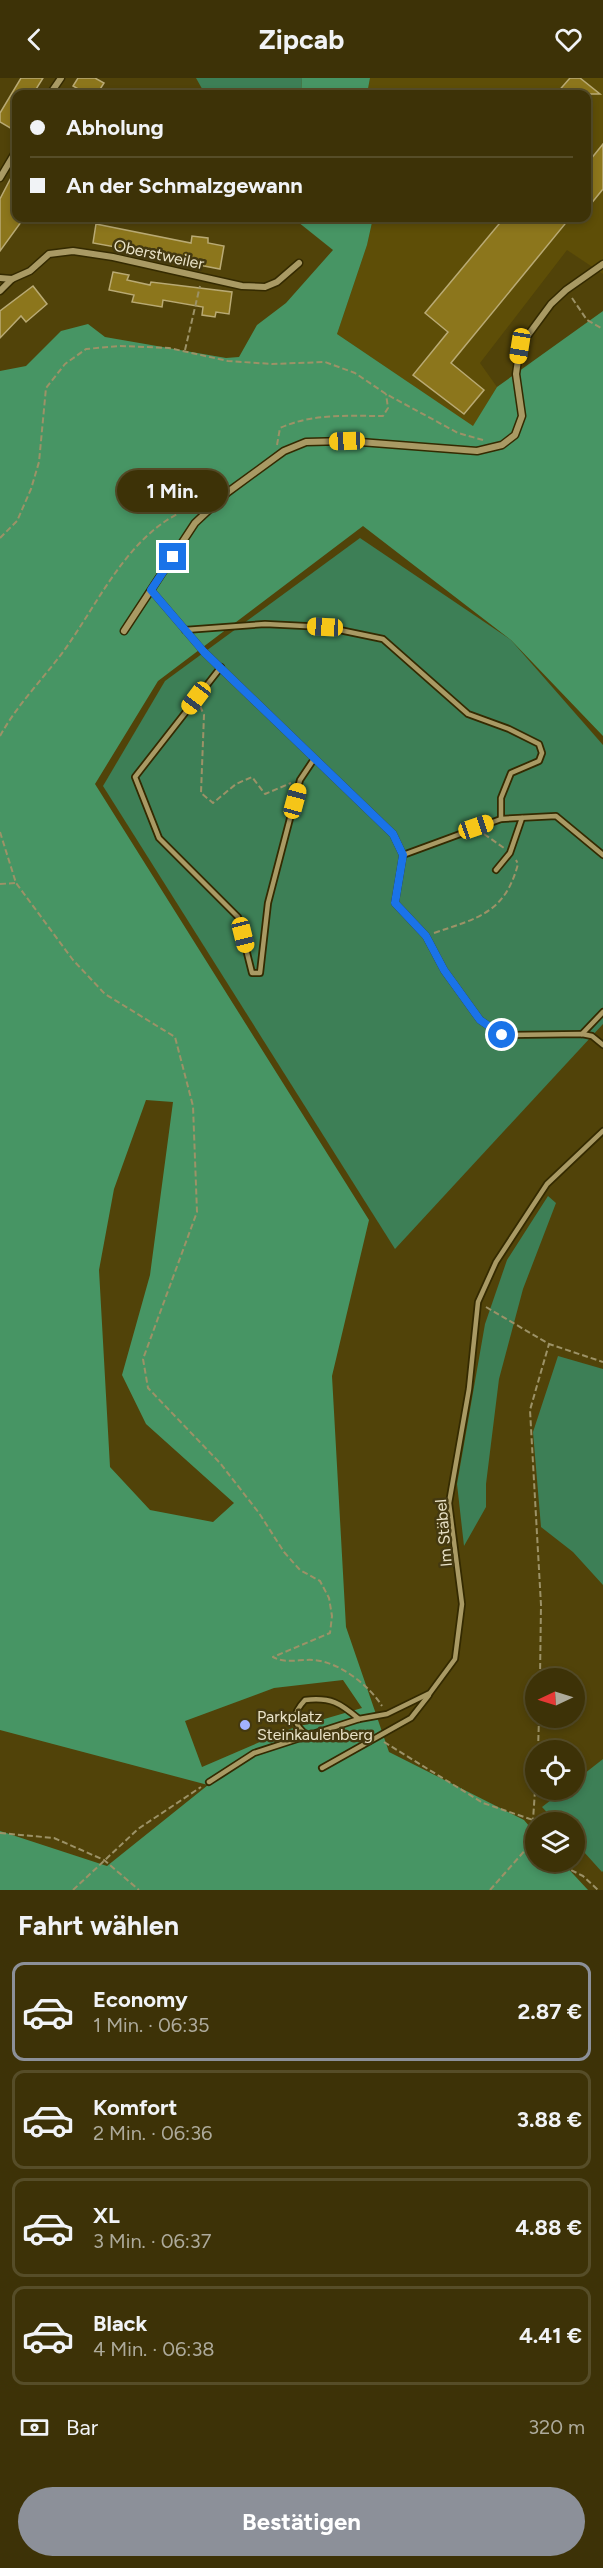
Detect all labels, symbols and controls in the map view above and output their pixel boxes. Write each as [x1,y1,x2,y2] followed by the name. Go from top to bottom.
[18,23,51,56] icon: back
[259,23,344,56] text: Zipcab
[552,23,585,56] icon: heart
[66,114,164,141] text: Abholung
[66,172,303,199] text: An der Schmalzgewann
[112,236,206,273] street label: Oberstweiler
[508,327,532,365] car
[329,431,365,451] car
[118,470,228,512] callout: 1 Min.
[147,479,198,503] text: 1 Min.
[159,543,186,570] route end
[307,617,343,637] car
[178,678,214,718] car
[282,781,308,821] car
[456,813,496,841] car
[230,915,256,955] car
[488,1021,515,1048] route start
[431,1498,456,1567] street label: Im Stäbel
[525,1668,585,1728] north arrow
[525,1668,585,1872] map controls
[257,1707,373,1744] place label: Parkplatz Steinkaulenberg
[238,1718,252,1732] marker: Parkplatz Steinkaulenberg
[525,1740,585,1800] button: locate
[525,1812,585,1872] button: layers
[18,1909,179,1942] text: Fahrt wählen
[21,1985,75,2039] icon: car
[93,1986,188,2013] text: Economy
[518,1998,582,2025] text: 2.87 €
[93,2013,210,2037] text: 1 Min. · 06:35
[21,2093,75,2147] icon: car
[93,2094,177,2121] text: Komfort
[517,2106,582,2133] text: 3.88 €
[93,2121,212,2145] text: 2 Min. · 06:36
[21,2201,75,2255] icon: car
[93,2202,120,2229] text: XL
[515,2214,582,2241] text: 4.88 €
[93,2229,211,2253] text: 3 Min. · 06:37
[21,2309,75,2363] icon: car
[93,2310,147,2337] text: Black
[519,2322,582,2349] text: 4.41 €
[93,2337,215,2361] text: 4 Min. · 06:38
[18,2411,51,2444] icon: cash
[66,2414,98,2441] text: Bar
[528,2415,585,2439] text: 320 m
[18,2487,585,2556] button: Bestätigen

